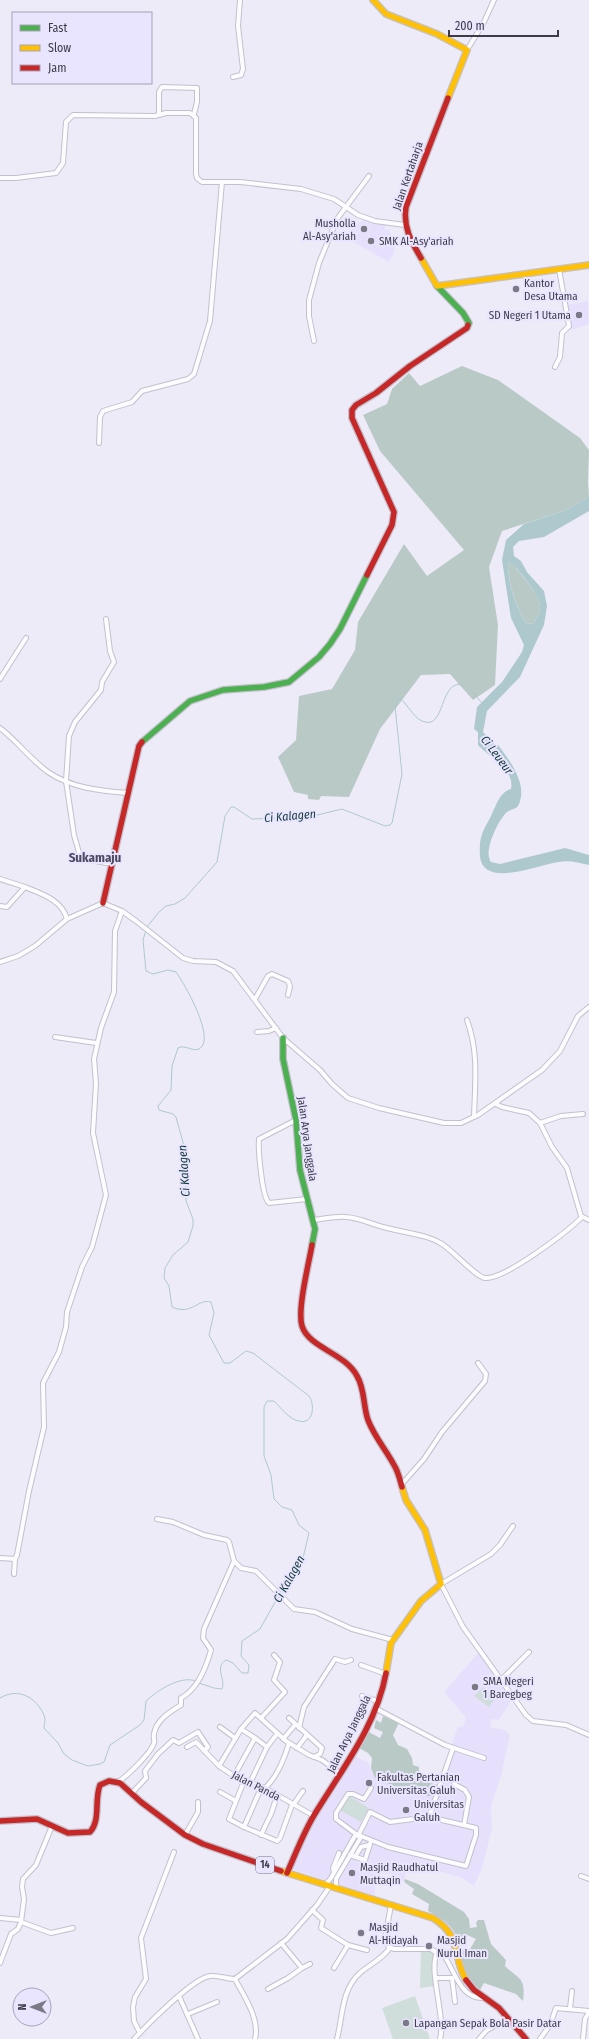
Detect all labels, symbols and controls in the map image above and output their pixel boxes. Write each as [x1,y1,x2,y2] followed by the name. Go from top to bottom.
[12,12,152,84] legend
[449,12,558,38] scale bar
[455,19,485,33] text: 200 m
[48,21,67,35] text: Fast
[48,41,71,55] text: Slow
[48,61,66,75] text: Jam
[390,140,426,212] street label: Jalan Kertaharja
[303,217,356,243] place label: Musholla Al-Asy'ariah
[359,224,369,234] marker: Musholla Al-Asy'ariah
[379,235,454,248] place label: SMK Al-Asy'ariah
[366,236,376,246] marker: SMK Al-Asy'ariah
[524,277,578,303] place label: Kantor Desa Utama
[511,284,521,294] marker: Kantor Desa Utama
[489,309,571,322] place label: SD Negeri 1 Utama
[574,310,584,320] marker: SD Negeri 1 Utama
[478,733,517,778] water label: Ci Leueur
[264,807,316,825] water label: Ci Kalagen
[69,850,122,865] district label: Sukamaju
[295,1096,319,1182] street label: Jalan Arya Janggala
[175,1145,193,1197] water label: Ci Kalagen
[270,1553,308,1605] water label: Ci Kalagen
[483,1675,534,1701] place label: SMA Negeri 1 Baregbeg
[470,1682,480,1692] marker: SMA Negeri 1 Baregbeg
[325,1693,373,1775] street label: Jalan Arya Janggala
[230,1768,282,1804] street label: Jalan Panda
[377,1771,460,1797] place label: Fakultas Pertanian Universitas Galuh
[364,1778,374,1788] marker: Fakultas Pertanian Universitas Galuh
[414,1798,464,1824] place label: Universitas Galuh
[401,1805,411,1815] marker: Universitas Galuh
[256,1857,274,1873] road number: 14
[360,1861,438,1887] place label: Masjid Raudhatul Muttaqin
[347,1868,357,1878] marker: Masjid Raudhatul Muttaqin
[369,1921,418,1947] place label: Masjid Al-Hidayah
[356,1928,366,1938] marker: Masjid Al-Hidayah
[437,1934,487,1960] place label: Masjid Nurul Iman
[424,1941,434,1951] marker: Masjid Nurul Iman
[12,1987,52,2027] north arrow
[16,2004,29,2010] text: N
[414,2017,561,2030] place label: Lapangan Sepak Bola Pasir Datar
[401,2018,411,2028] marker: Lapangan Sepak Bola Pasir Datar

